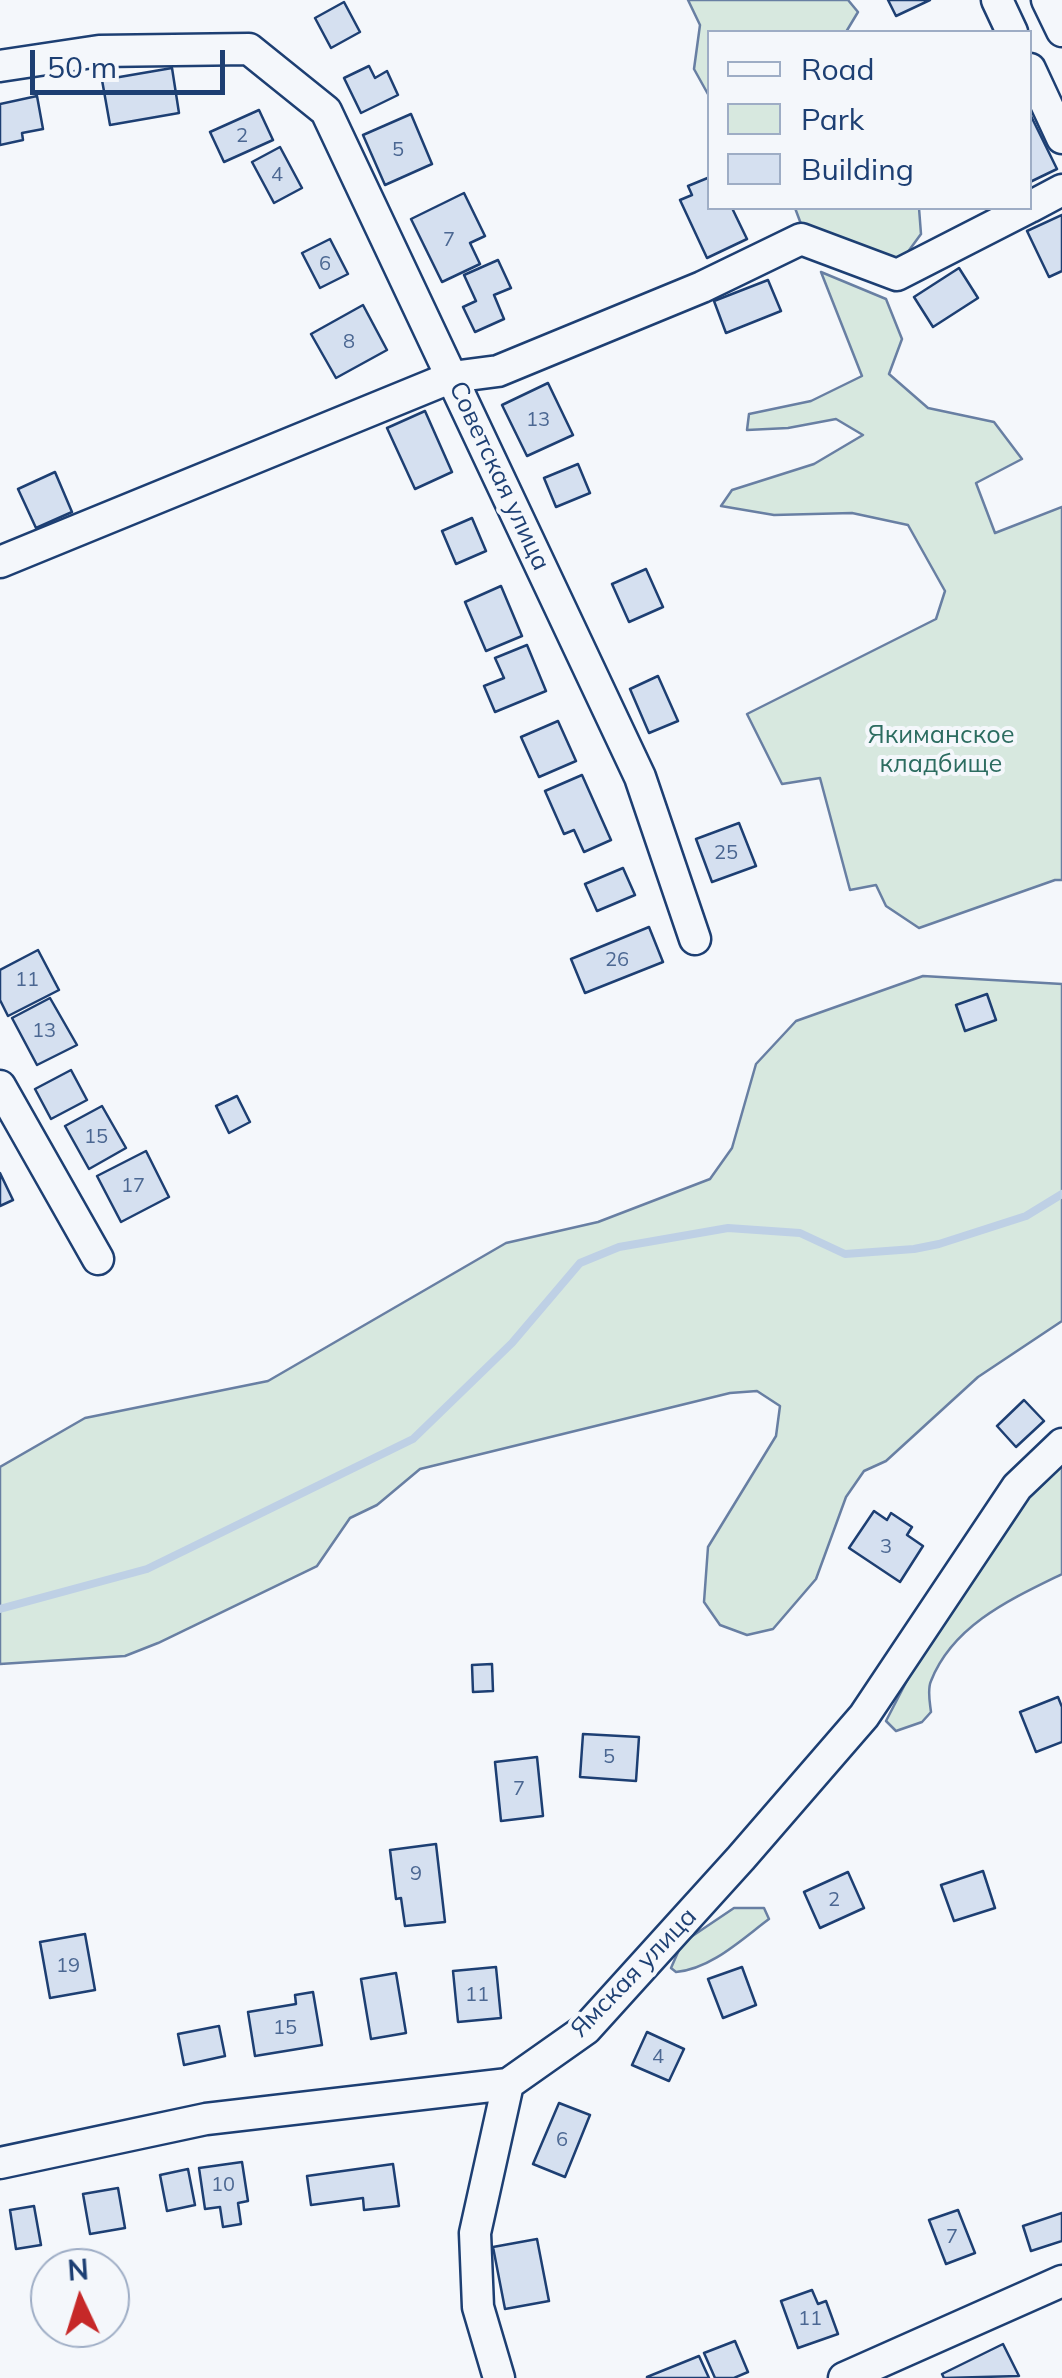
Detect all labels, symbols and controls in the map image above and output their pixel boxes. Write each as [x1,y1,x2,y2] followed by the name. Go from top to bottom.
[35,30,230,92] scale bar
[707,30,1032,210] legend
[47,48,117,86] text: 50 m
[801,50,875,88] text: Road
[801,100,864,138] text: Park
[236,124,248,148] house number: 2
[392,138,404,162] house number: 5
[801,150,914,188] text: Building
[271,163,283,187] house number: 4
[443,228,455,252] house number: 7
[319,252,331,276] house number: 6
[343,330,355,354] house number: 8
[442,377,556,575] street label: Советская улица
[526,408,550,432] house number: 13
[868,720,1014,779] park label: Якиманское кладбище
[714,841,738,865] house number: 25
[605,948,629,972] house number: 26
[15,968,39,992] house number: 11
[32,1019,56,1043] house number: 13
[84,1125,108,1149] house number: 15
[121,1174,145,1198] house number: 17
[880,1535,892,1559] house number: 3
[603,1745,615,1769] house number: 5
[513,1777,525,1801] house number: 7
[410,1862,422,1886] house number: 9
[828,1888,840,1912] house number: 2
[565,1902,703,2044] street label: Ямская улица
[56,1954,80,1978] house number: 19
[465,1983,489,2007] house number: 11
[273,2016,297,2040] house number: 15
[652,2045,664,2069] house number: 4
[556,2128,568,2152] house number: 6
[211,2173,235,2197] house number: 10
[946,2225,958,2249] house number: 7
[30,2248,130,2348] north arrow
[66,2251,90,2288] text: N
[798,2307,822,2331] house number: 11

